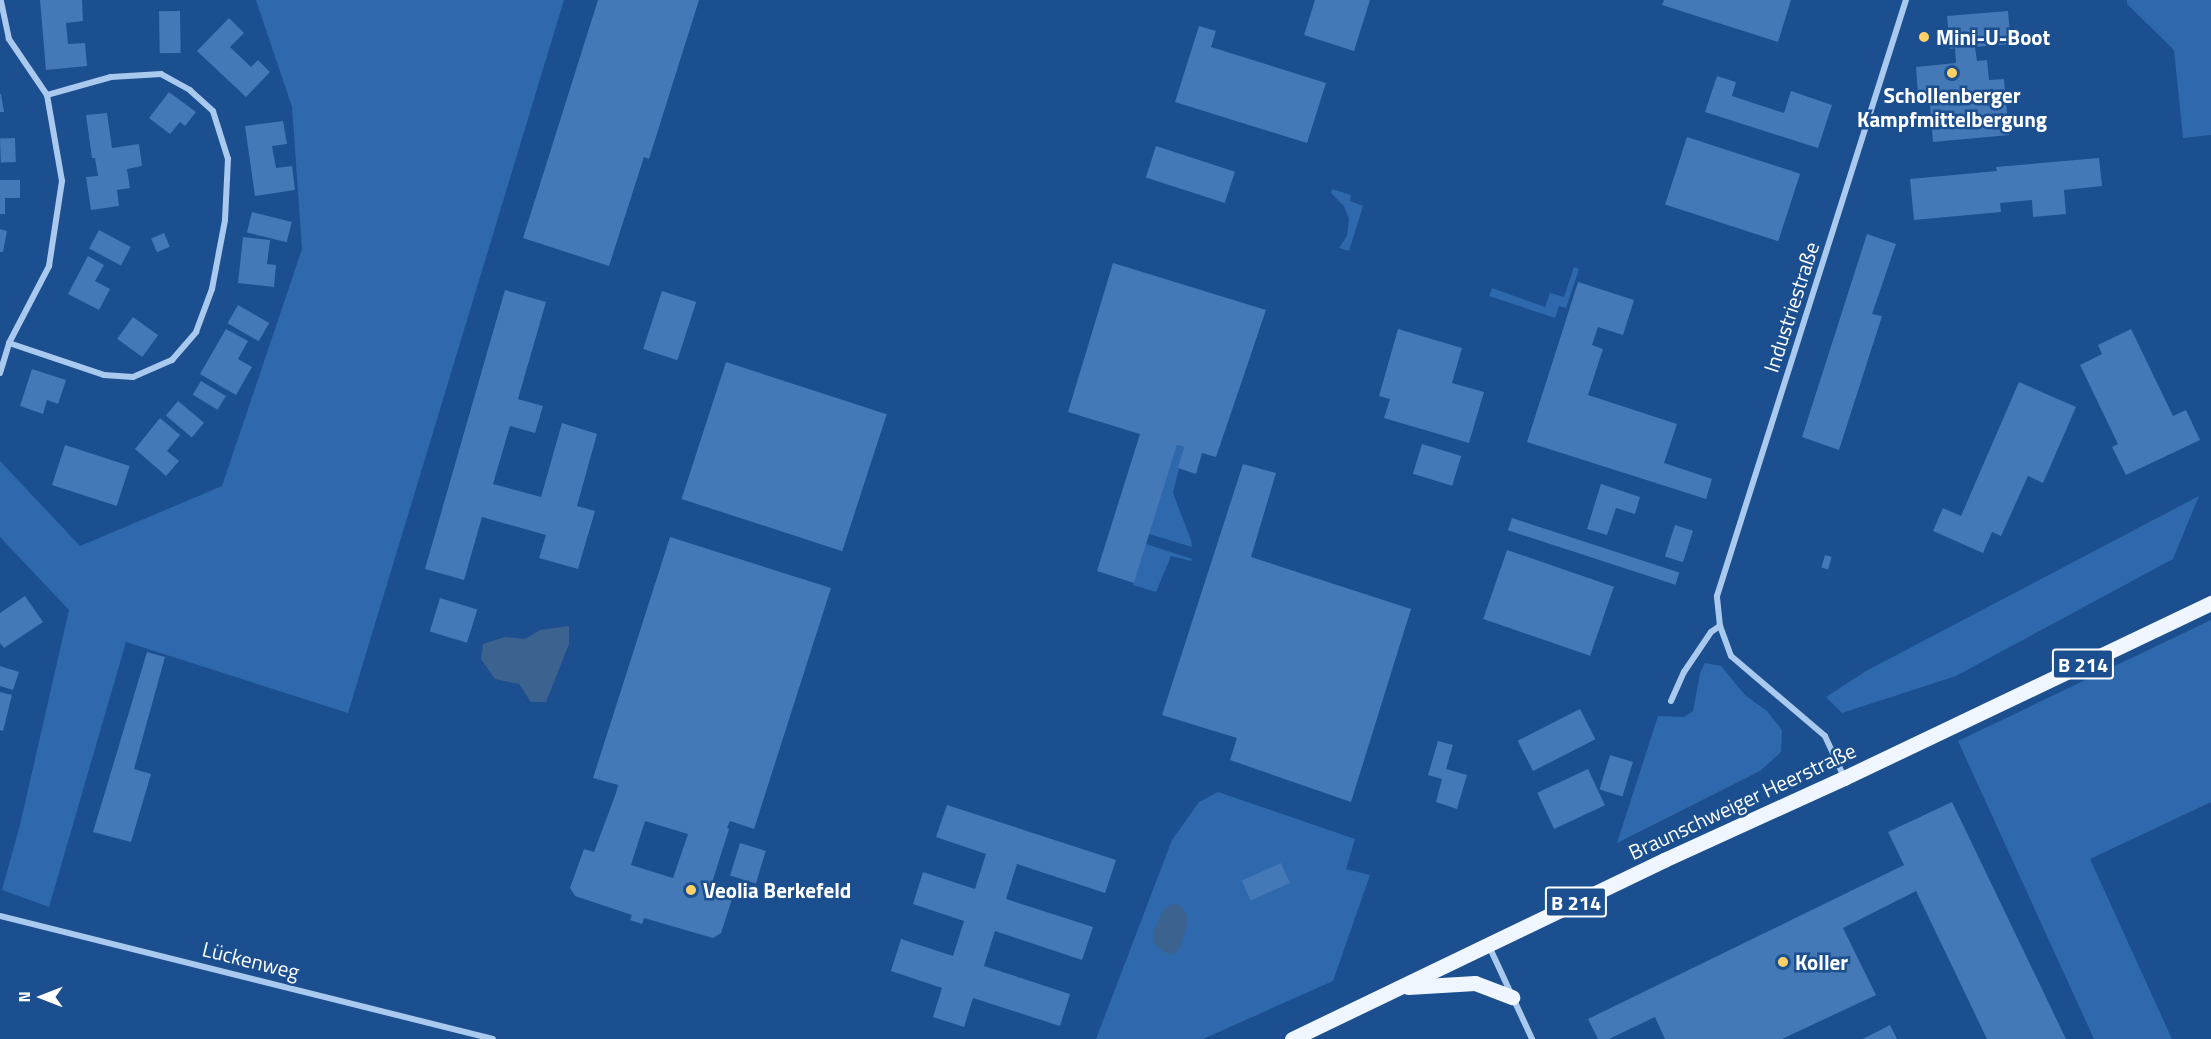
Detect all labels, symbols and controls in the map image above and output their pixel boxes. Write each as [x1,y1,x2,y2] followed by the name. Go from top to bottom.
[1936,24,2050,50] place label: Mini-U-Boot
[1917,30,1931,44] marker: Mini-U-Boot
[1945,66,1959,80] marker: Schollenberger Kampfmittelbergung
[1857,82,2047,132] place label: Schollenberger Kampfmittelbergung
[1758,238,1824,376] street label: Industriestraße
[2052,647,2114,681] road number: B 214
[1624,737,1860,865] street label: Braunschweiger Heerstraße
[703,877,851,903] place label: Veolia Berkefeld
[684,883,698,897] marker: Veolia Berkefeld
[1544,885,1608,919] road number: B 214
[200,936,302,984] street label: Lückenweg
[1795,949,1848,975] place label: Koller
[1776,955,1790,969] marker: Koller
[12,967,72,1027] north arrow
[12,991,36,1003] text: N

